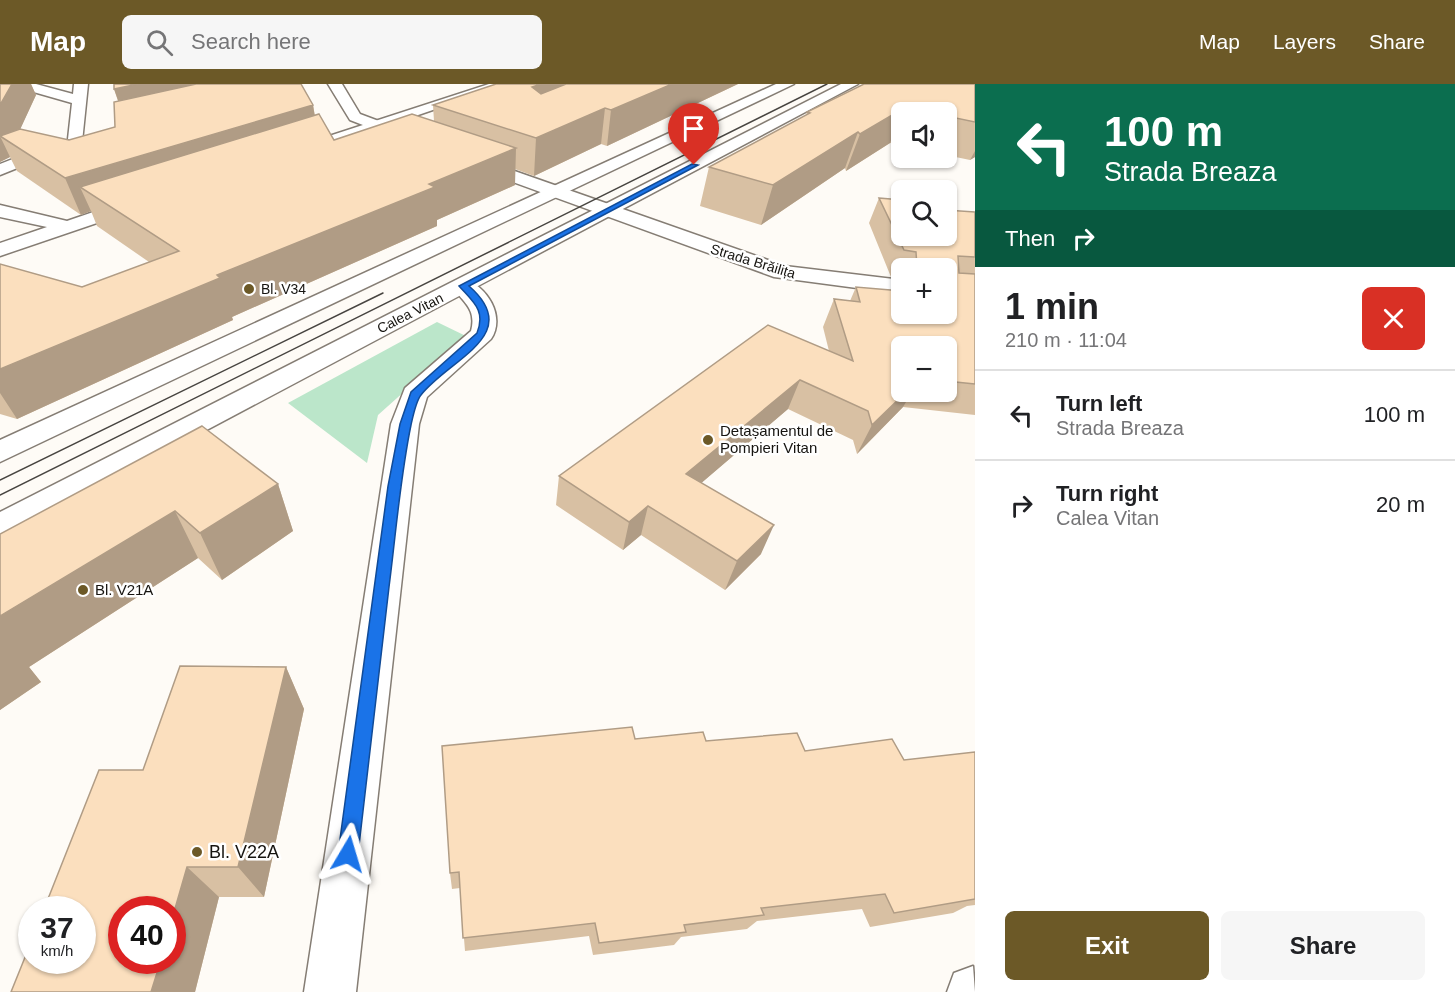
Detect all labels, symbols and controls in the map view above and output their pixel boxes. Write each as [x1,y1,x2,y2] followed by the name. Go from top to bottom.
[122,15,542,69] search box
[30,26,86,57] text: Map
[143,26,176,59] icon: search
[191,29,311,54] text: Search here
[1199,30,1240,53] text: Map
[1273,30,1336,53] text: Layers
[1369,30,1425,53] text: Share
[891,102,957,402] map controls
[891,102,957,168] button: sound
[668,103,719,165] pin
[1005,108,1083,186] icon: left
[1104,108,1223,155] text: 100 m
[677,112,710,145] icon: arrive
[1104,157,1277,187] text: Strada Breaza
[891,180,957,246] button: search
[1067,222,1100,255] icon: right
[1005,226,1055,251] text: Then
[709,240,798,282] street label: Strada Brăilița
[891,258,957,324] button: +
[261,281,306,297] place label: Bl. V34
[242,282,256,296] marker: Bl. V34
[1005,286,1099,327] text: 1 min
[1362,287,1425,350] button: close
[374,289,446,337] street label: Calea Vitan
[1005,329,1127,351] text: 210 m · 11:04
[891,336,957,402] button: −
[1056,391,1142,416] text: Turn left
[1005,399,1038,432] icon: left
[1364,402,1425,427] text: 100 m
[1056,417,1184,439] text: Strada Breaza
[720,422,833,456] place label: Detașamentul de Pompieri Vitan
[701,433,715,447] marker: Detașamentul de Pompieri Vitan
[1056,481,1158,506] text: Turn right
[1005,489,1038,522] icon: right
[1376,492,1425,517] text: 20 m
[1056,507,1159,529] text: Calea Vitan
[95,581,153,598] place label: Bl. V21A
[76,583,90,597] marker: Bl. V21A
[316,822,380,886] position arrow
[209,842,279,862] place label: Bl. V22A
[190,845,204,859] marker: Bl. V22A
[108,896,186,974] speed limit sign: 40
[40,911,74,944] text: 37
[1005,911,1209,980] button: Exit
[1221,911,1425,980] button: Share
[41,942,73,959] text: km/h

